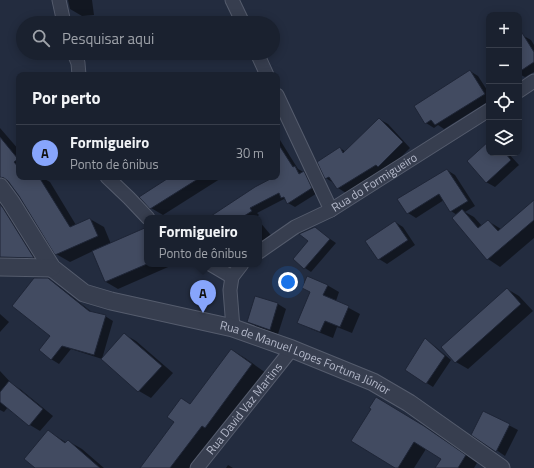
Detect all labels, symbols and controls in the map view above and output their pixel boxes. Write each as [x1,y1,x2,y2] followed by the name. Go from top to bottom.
[486,12,522,156] map controls
[486,12,522,48] button: +
[16,16,280,60] search box
[30,27,52,49] icon: search
[62,27,154,50] text: Pesquisar aqui
[486,48,522,84] button: −
[486,84,522,120] button: locate
[32,85,101,111] text: Por perto
[486,120,522,156] button: layers
[70,131,149,154] text: Formigueiro
[41,143,49,163] text: A
[236,143,264,163] text: 30 m
[327,148,421,217] street label: Rua do Formigueiro
[70,154,159,174] text: Ponto de ônibus
[144,215,262,267] popup
[159,220,238,243] text: Formigueiro
[159,243,247,263] text: Ponto de ônibus
[278,272,298,292] your location
[190,280,216,313] pin: A
[218,315,394,399] street label: Rua de Manuel Lopes Fortuna Júnior
[201,358,287,459] street label: Rua David Vaz Martins

